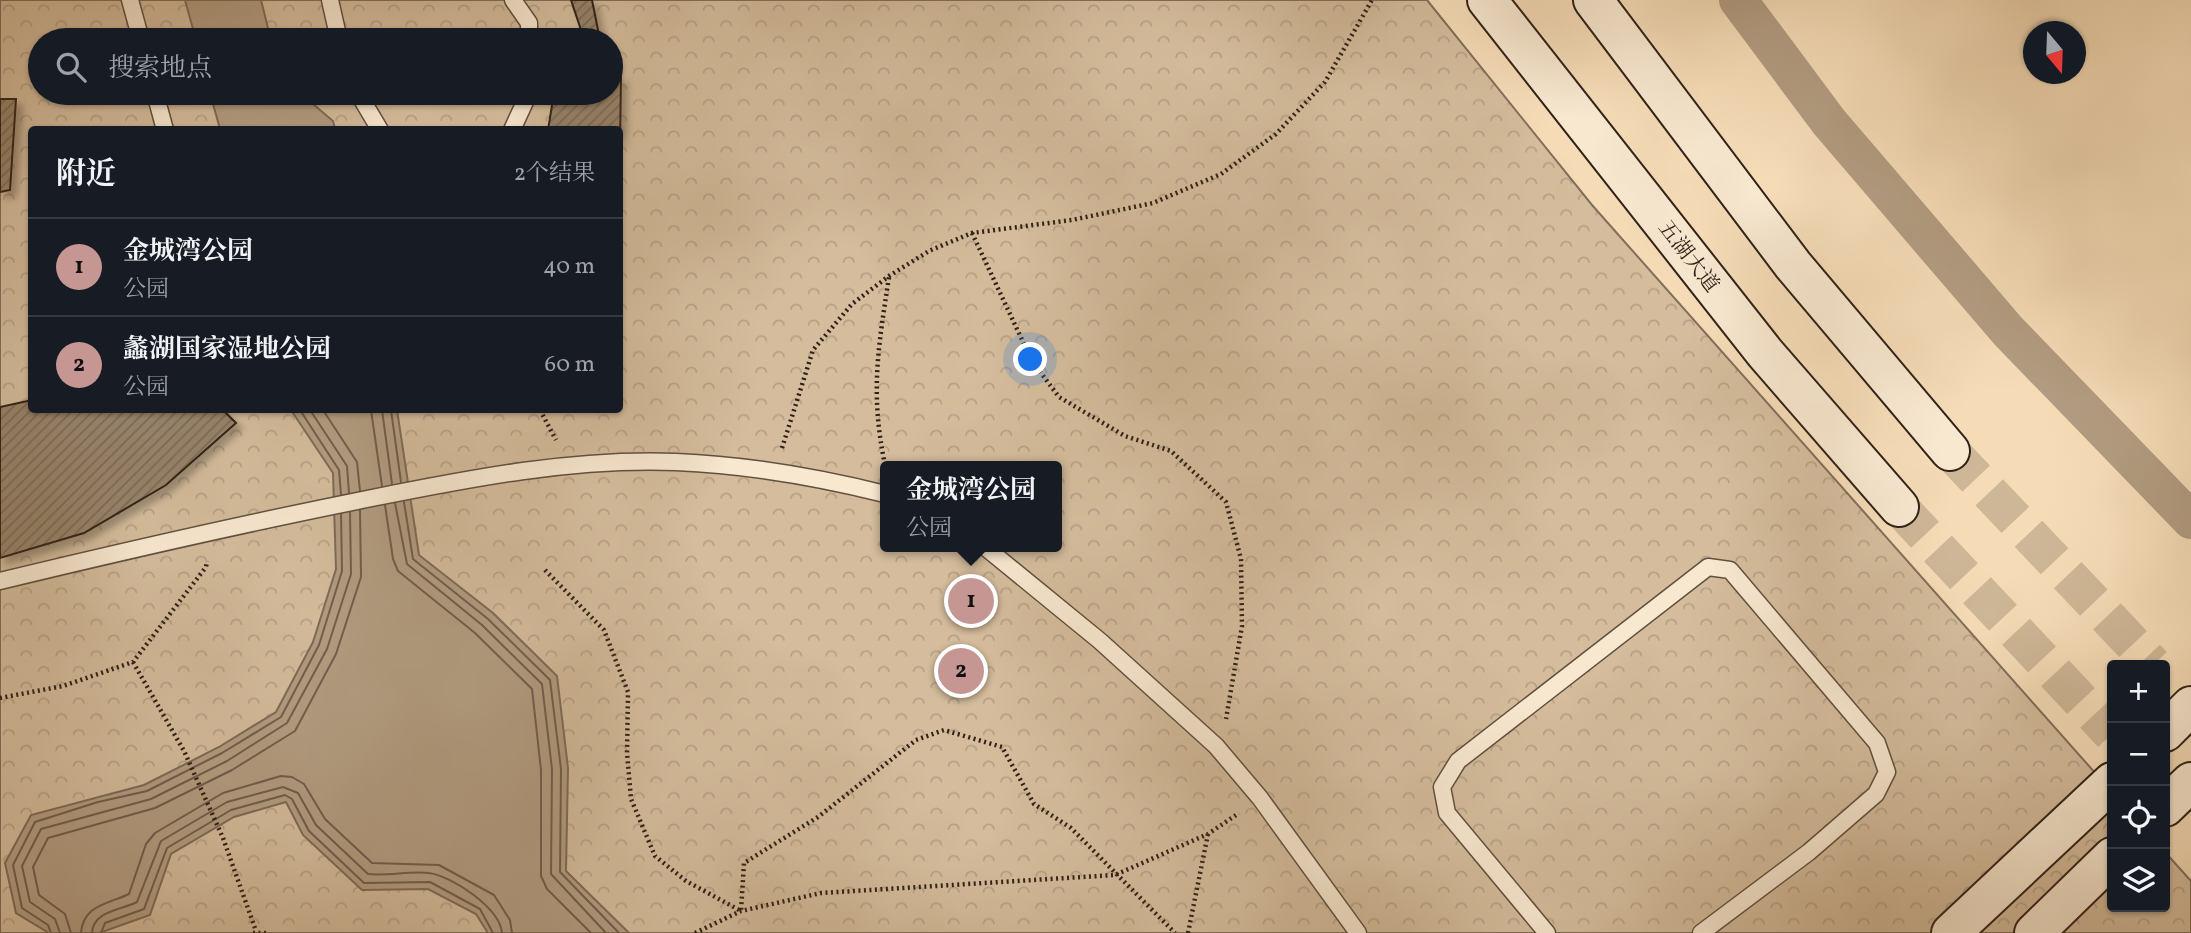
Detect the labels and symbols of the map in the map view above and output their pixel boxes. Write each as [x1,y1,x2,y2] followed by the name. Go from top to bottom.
[2023,21,2086,84] north arrow
[1651,215,1725,299] street label: 五湖大道
[1013,342,1047,376] your location
[948,575,994,627] pin: 1
[938,645,984,697] pin: 2

